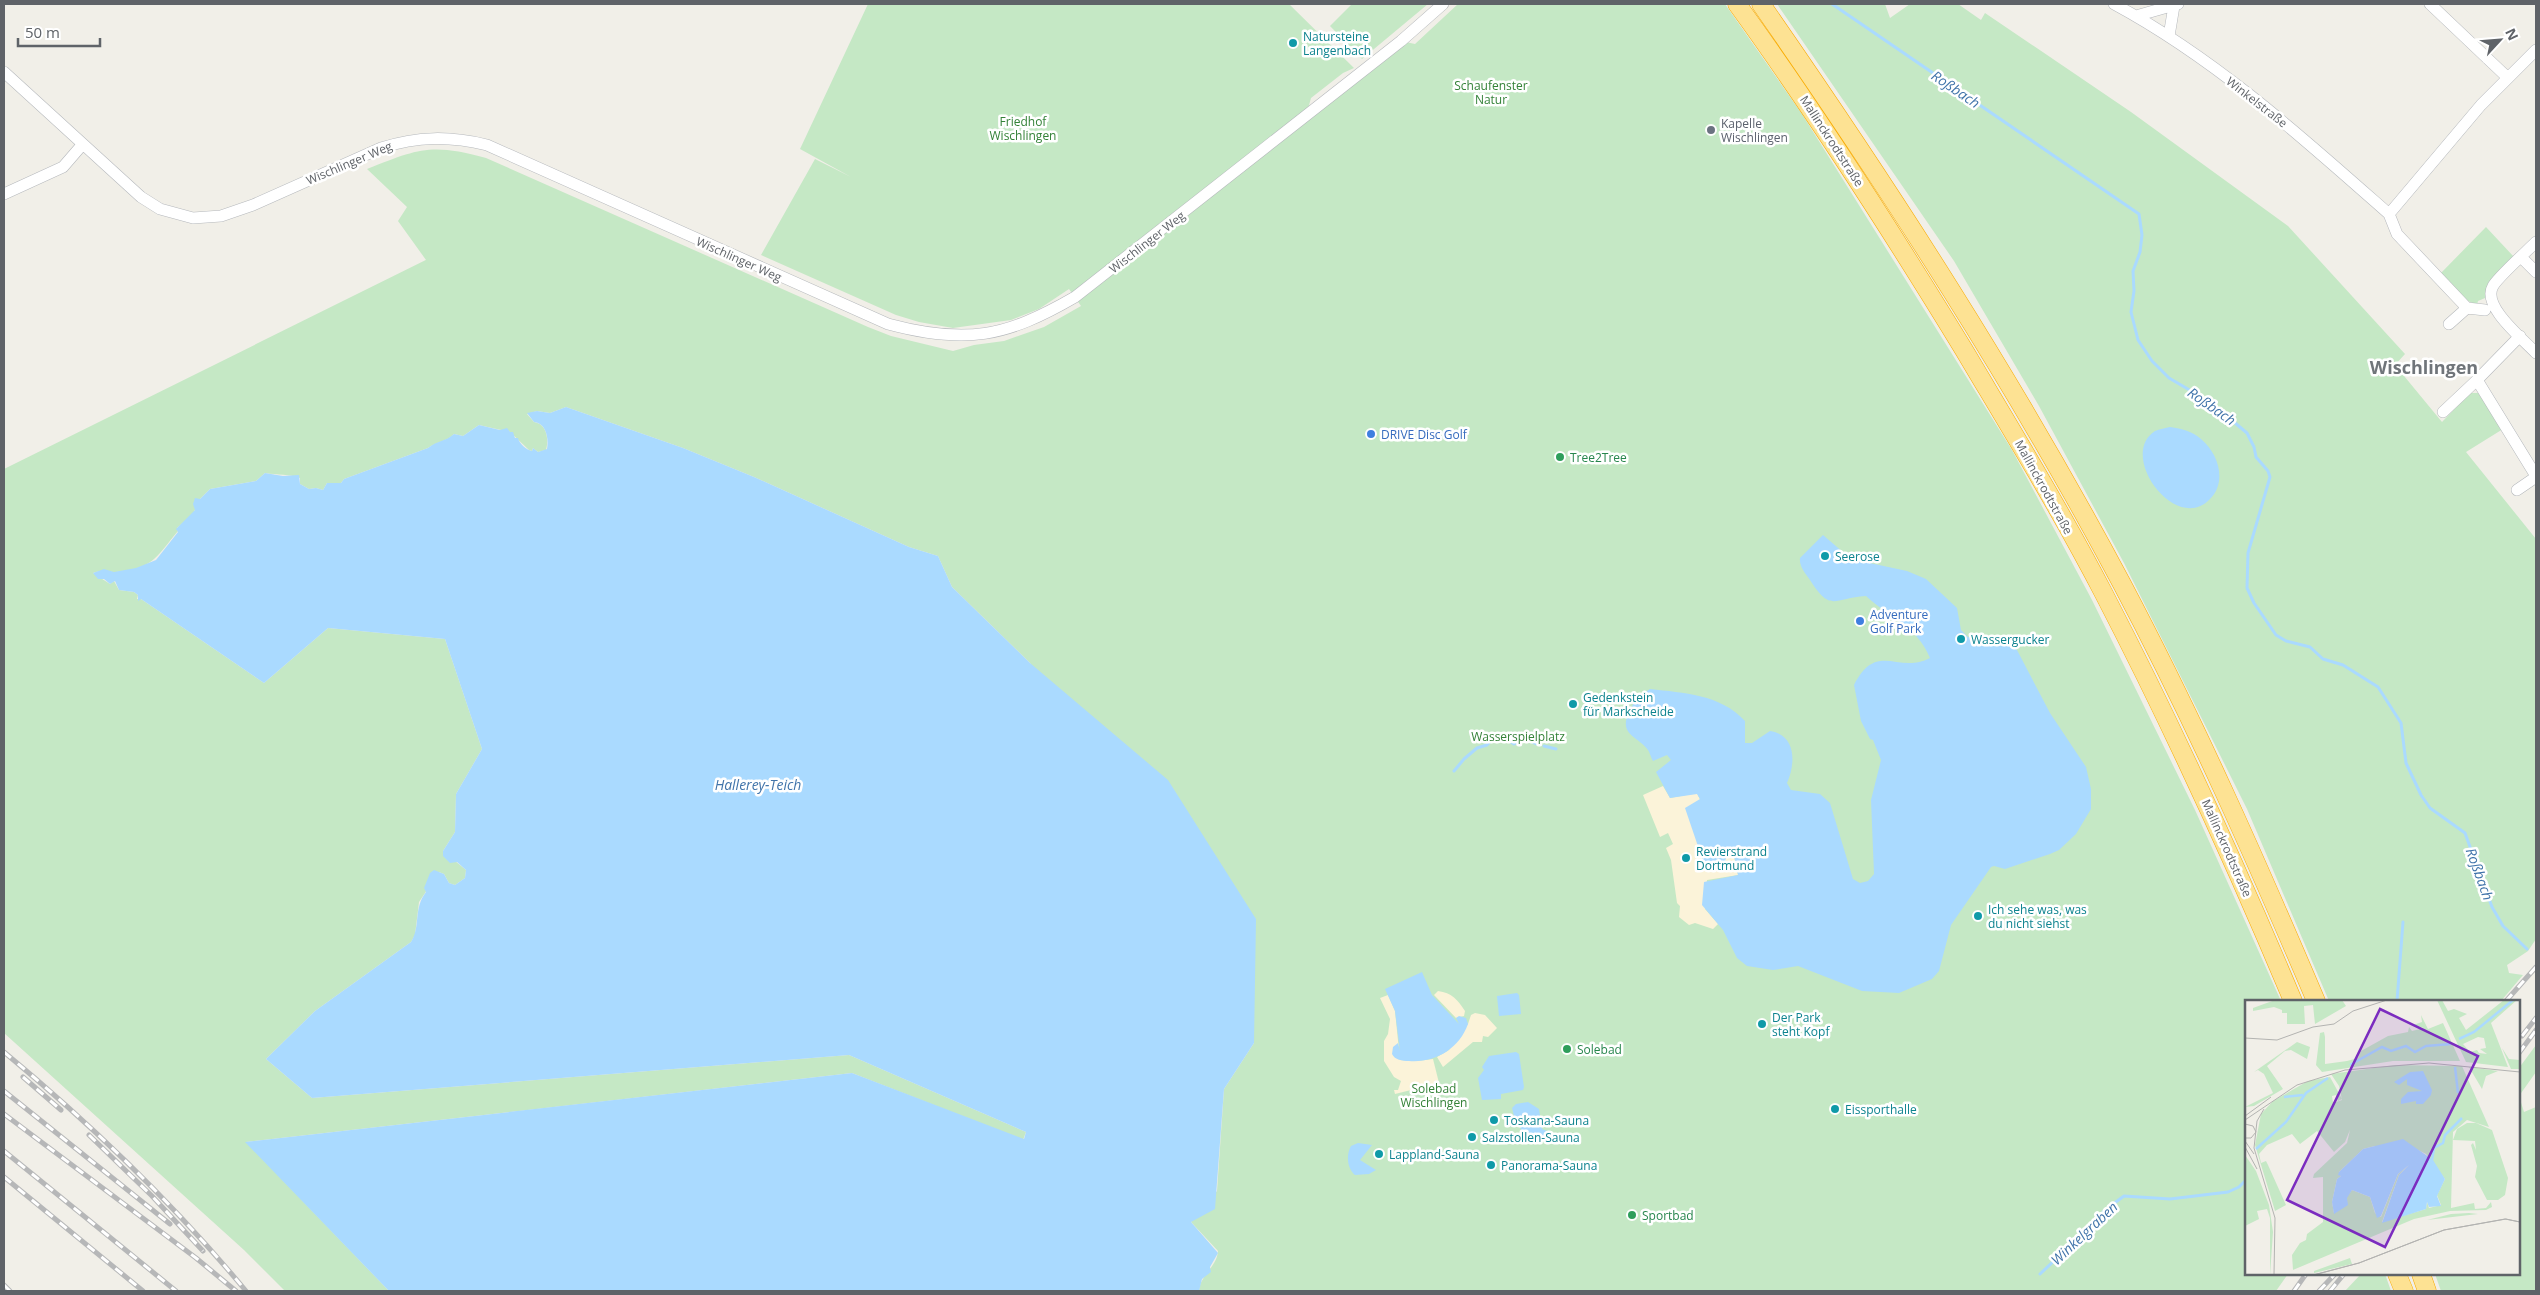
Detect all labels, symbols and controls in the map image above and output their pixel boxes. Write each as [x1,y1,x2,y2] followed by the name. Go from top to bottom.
[18,15,100,47] scale bar
[2475,15,2525,65] north arrow
[25,22,60,42] text: 50 m
[2501,25,2523,43] text: N
[1303,28,1371,59] place label: Natursteine Langenbach
[1287,37,1299,49] marker: Natursteine Langenbach
[1928,66,1984,112] water label: Roßbach
[2223,73,2291,131] street label: Winkelstraße
[1454,77,1528,108] park label: Schaufenster Natur
[1796,92,1868,190] street label: Mallinckrodtstraße
[990,113,1056,144] park label: Friedhof Wischlingen
[1721,115,1788,146] place label: Kapelle Wischlingen
[1705,124,1717,136] marker: Kapelle Wischlingen
[303,137,395,189] street label: Wischlinger Weg
[1106,207,1189,277] street label: Wischlinger Weg
[694,233,785,286] street label: Wischlinger Weg
[2370,355,2478,379] district label: Wischlingen
[2184,383,2240,429] water label: Roßbach
[1381,426,1468,443] place label: DRIVE Disc Golf
[1365,428,1377,440] marker: DRIVE Disc Golf
[2011,437,2077,537] street label: Mallinckrodtstraße
[1570,449,1627,466] place label: Tree2Tree
[1554,451,1566,463] marker: Tree2Tree
[1835,548,1880,565] place label: Seerose
[1819,550,1831,562] marker: Seerose
[1870,606,1929,637] place label: Adventure Golf Park
[1854,615,1866,627] marker: Adventure Golf Park
[1971,631,2049,648] place label: Wassergucker
[1955,633,1967,645] marker: Wassergucker
[1583,689,1674,720] place label: Gedenkstein für Markscheide
[1567,698,1579,710] marker: Gedenkstein für Markscheide
[1471,728,1565,745] park label: Wasserspielplatz
[715,775,801,794] water label: Hallerey-Teich
[2198,796,2256,900] street label: Mallinckrodtstraße
[1696,843,1767,874] place label: Revierstrand Dortmund
[2462,845,2498,903] water label: Roßbach
[1680,852,1692,864] marker: Revierstrand Dortmund
[1988,901,2087,932] place label: Ich sehe was, was du nicht siehst
[1972,910,1984,922] marker: Ich sehe was, was du nicht siehst
[2245,1000,2520,1275] inset map
[1772,1009,1830,1040] place label: Der Park steht Kopf
[1756,1018,1768,1030] marker: Der Park steht Kopf
[1577,1041,1622,1058] place label: Solebad
[1561,1043,1573,1055] marker: Solebad
[1401,1080,1467,1111] park label: Solebad Wischlingen
[1845,1101,1917,1118] place label: Eissporthalle
[1829,1103,1841,1115] marker: Eissporthalle
[1504,1112,1589,1129] place label: Toskana-Sauna
[1488,1114,1500,1126] marker: Toskana-Sauna
[1482,1129,1580,1146] place label: Salzstollen-Sauna
[1466,1131,1478,1143] marker: Salzstollen-Sauna
[1389,1146,1480,1163] place label: Lappland-Sauna
[1373,1148,1385,1160] marker: Lappland-Sauna
[1501,1157,1597,1174] place label: Panorama-Sauna
[1485,1159,1497,1171] marker: Panorama-Sauna
[2047,1197,2121,1269] water label: Winkelgraben
[1642,1207,1694,1224] place label: Sportbad
[1626,1209,1638,1221] marker: Sportbad

